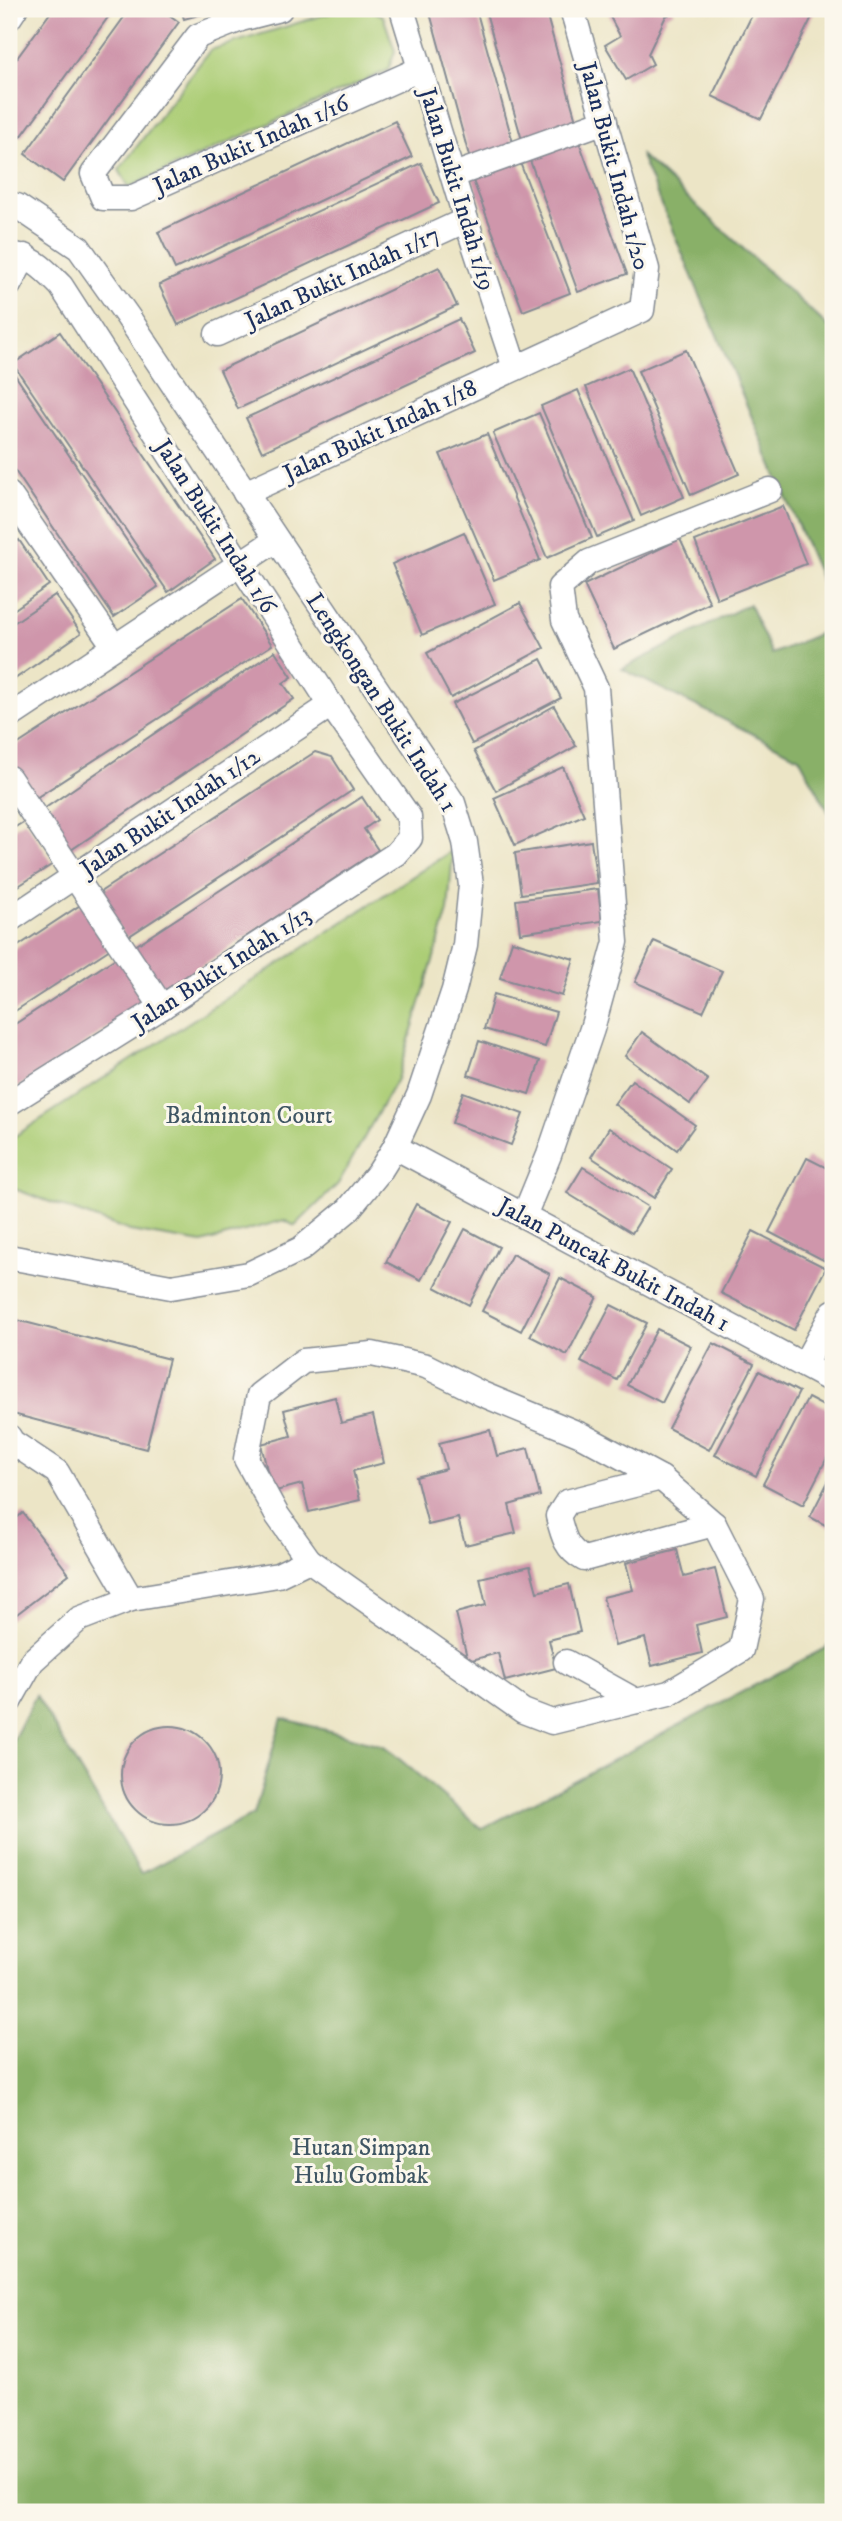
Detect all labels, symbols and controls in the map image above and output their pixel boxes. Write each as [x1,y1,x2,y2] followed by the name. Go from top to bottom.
[571,57,656,274] street label: Jalan Bukit Indah 1/20
[411,82,502,294] street label: Jalan Bukit Indah 1/19
[147,88,355,202] street label: Jalan Bukit Indah 1/16
[239,220,444,337] street label: Jalan Bukit Indah 1/17
[277,373,482,490] street label: Jalan Bukit Indah 1/18
[146,432,284,621] street label: Jalan Bukit Indah 1/6
[299,587,463,818] street label: Lengkongan Bukit Indah 1
[73,742,266,885] street label: Jalan Bukit Indah 1/12
[125,900,317,1039] street label: Jalan Bukit Indah 1/13
[166,1101,333,1131] park label: Badminton Court
[491,1190,735,1339] street label: Jalan Puncak Bukit Indah 1
[292,2133,431,2191] park label: Hutan Simpan Hulu Gombak

